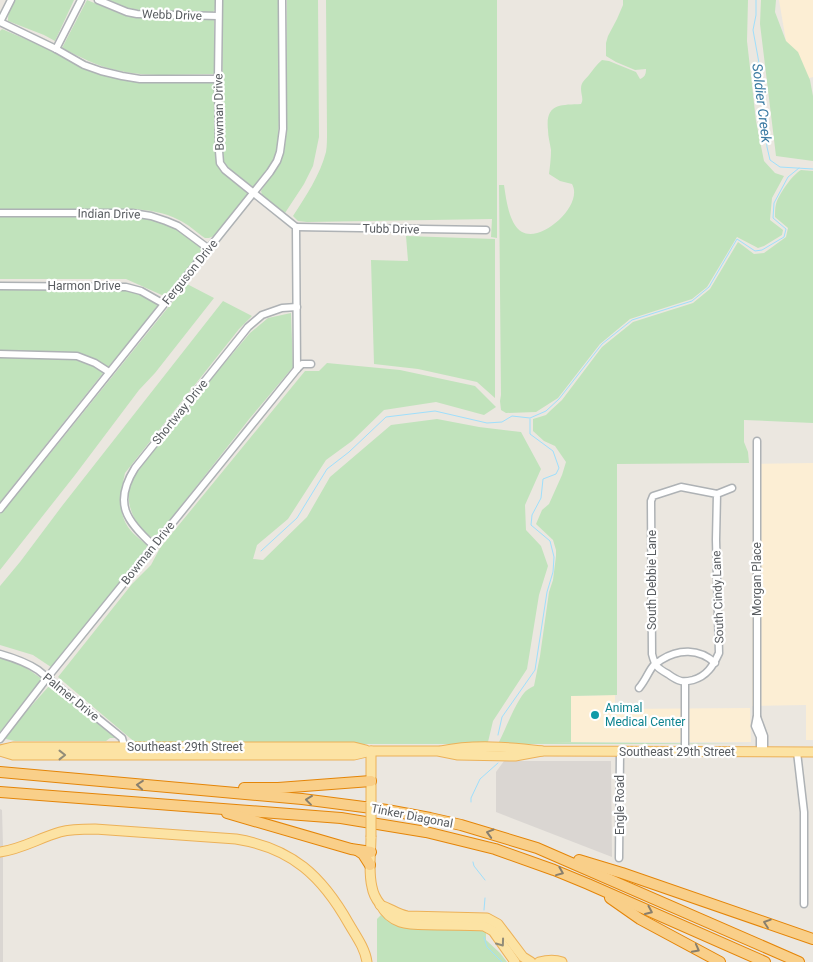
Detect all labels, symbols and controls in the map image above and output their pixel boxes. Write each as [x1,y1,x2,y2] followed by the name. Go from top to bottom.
[142,7,202,23] street label: Webb Drive
[749,62,775,145] water label: Soldier Creek
[211,73,227,151] street label: Bowman Drive
[78,206,140,222] street label: Indian Drive
[363,222,419,236] street label: Tubb Drive
[159,237,221,307] street label: Ferguson Drive
[47,279,121,293] street label: Harmon Drive
[149,377,211,447] street label: Shortway Drive
[118,519,178,587] street label: Bowman Drive
[645,530,659,630] street label: South Debbie Lane
[750,542,764,616] street label: Morgan Place
[709,550,727,644] street label: South Cindy Lane
[40,670,102,724] street label: Palmer Drive
[605,701,685,729] place label: Animal Medical Center
[589,709,601,721] marker: Animal Medical Center
[127,740,243,754] street label: Southeast 29th Street
[619,745,735,759] street label: Southeast 29th Street
[58,750,66,760] one-way arrow
[613,775,627,835] street label: Engle Road
[135,780,143,791] one-way arrow
[305,795,313,806] one-way arrow
[370,801,454,831] street label: Tinker Diagonal
[487,829,495,839] one-way arrow
[555,866,564,877] one-way arrow
[644,904,653,915] one-way arrow
[763,919,772,929] one-way arrow
[495,937,504,946] one-way arrow
[690,943,699,953] one-way arrow

